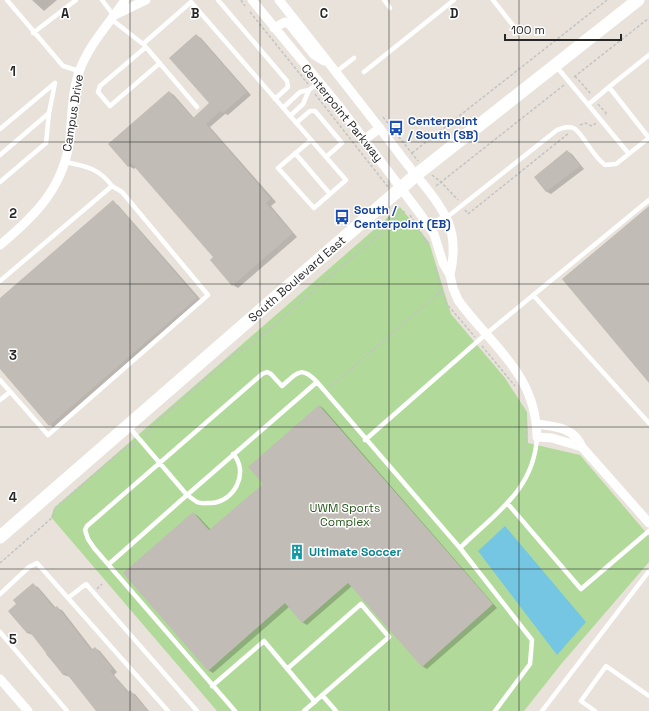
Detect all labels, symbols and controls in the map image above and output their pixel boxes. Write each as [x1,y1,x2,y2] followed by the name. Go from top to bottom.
[61,5,70,22] text: A
[191,5,200,22] text: B
[320,5,328,22] text: C
[450,5,459,22] text: D
[505,16,621,42] scale bar
[511,22,545,38] text: 100 m
[298,61,386,165] street label: Centerpoint Parkway
[10,63,16,80] text: 1
[59,73,87,153] street label: Campus Drive
[407,113,479,143] place label: Centerpoint / South (SB)
[387,119,405,137] bus stop icon: Centerpoint / South (SB)
[354,202,451,232] place label: South / Centerpoint (EB)
[9,205,17,222] text: 2
[333,208,351,226] bus stop icon: South / Centerpoint (EB)
[245,232,349,326] street label: South Boulevard East
[9,347,17,364] text: 3
[9,489,17,506] text: 4
[310,500,380,530] park label: UWM Sports Complex
[288,543,306,561] building icon: Ultimate Soccer
[309,544,402,560] place label: Ultimate Soccer
[9,631,17,648] text: 5

